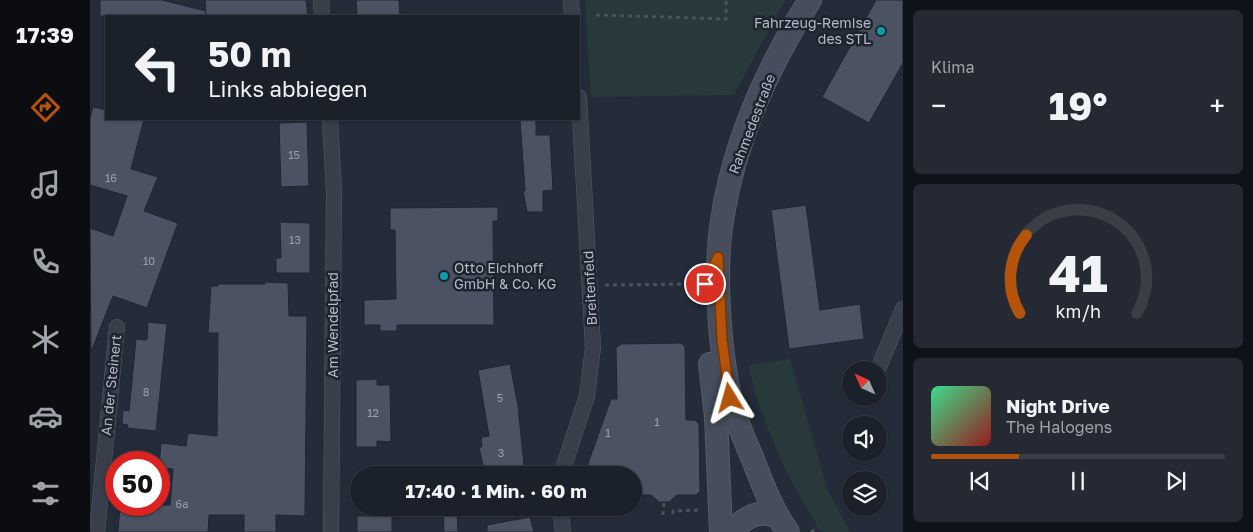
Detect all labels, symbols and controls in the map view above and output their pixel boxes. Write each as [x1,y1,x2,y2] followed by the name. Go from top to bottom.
[754,14,871,47] place label: Fahrzeug-Remise des STL
[16,21,74,48] text: 17:39
[875,25,887,37] marker: Fahrzeug-Remise des STL
[208,33,291,75] text: 50 m
[125,35,190,100] icon: left
[931,57,975,77] text: Klima
[725,71,778,176] street label: Rahmedestraße
[208,75,368,102] text: Links abbiegen
[1049,83,1107,128] text: 19°
[931,89,946,122] text: −
[1210,89,1225,122] text: +
[28,90,63,125] icon: directions
[288,148,300,161] house number: 15
[28,167,63,202] icon: music
[105,171,117,184] house number: 16
[289,233,301,246] house number: 13
[1048,241,1108,303] text: 41
[28,244,63,279] icon: phone
[579,250,600,326] street label: Breitenfeld
[143,254,155,267] house number: 10
[454,259,557,292] place label: Otto Eichhoff GmbH & Co. KG
[684,263,726,305] pin
[438,270,450,282] marker: Otto Eichhoff GmbH & Co. KG
[691,270,719,298] icon: arrive
[324,272,341,378] street label: Am Wendelpfad
[1055,300,1101,322] text: km/h
[28,322,63,357] icon: climate
[97,334,124,436] street label: An der Steinert
[842,361,888,406] north arrow
[842,361,887,516] map controls
[703,371,755,423] position arrow
[143,385,150,398] house number: 8
[497,391,503,404] house number: 5
[1006,394,1110,417] text: Night Drive
[28,399,63,434] icon: car
[367,406,379,419] house number: 12
[654,415,660,428] house number: 1
[842,416,887,461] button: sound
[1006,417,1112,437] text: The Halogens
[605,426,611,439] house number: 1
[498,446,504,459] house number: 3
[105,451,170,516] speed limit sign: 50
[966,467,994,495] icon: previous
[1064,467,1092,495] icon: pause
[1162,467,1190,495] icon: next
[842,471,887,516] button: layers
[28,476,63,511] icon: filters
[405,479,587,502] text: 17:40 · 1 Min. · 60 m
[176,497,188,510] house number: 6a

